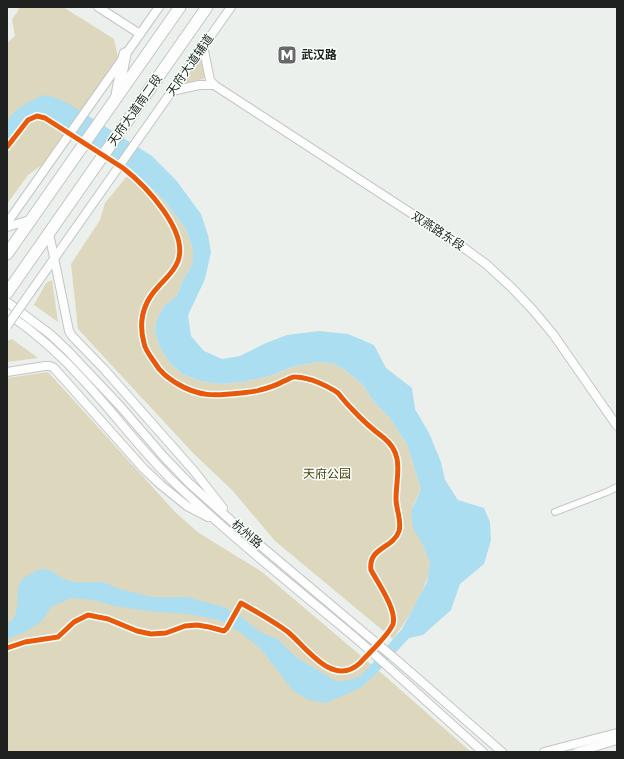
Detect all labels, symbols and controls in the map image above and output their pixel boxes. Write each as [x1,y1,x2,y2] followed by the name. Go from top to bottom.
[164,31,216,99] street label: 天府大道辅道
[276,44,298,66] metro station icon: 武汉路
[301,48,337,62] place label: 武汉路
[105,72,165,148] street label: 天府大道南二段
[409,209,467,253] street label: 双燕路东段
[303,467,351,481] park label: 天府公园
[229,517,265,551] street label: 杭州路

